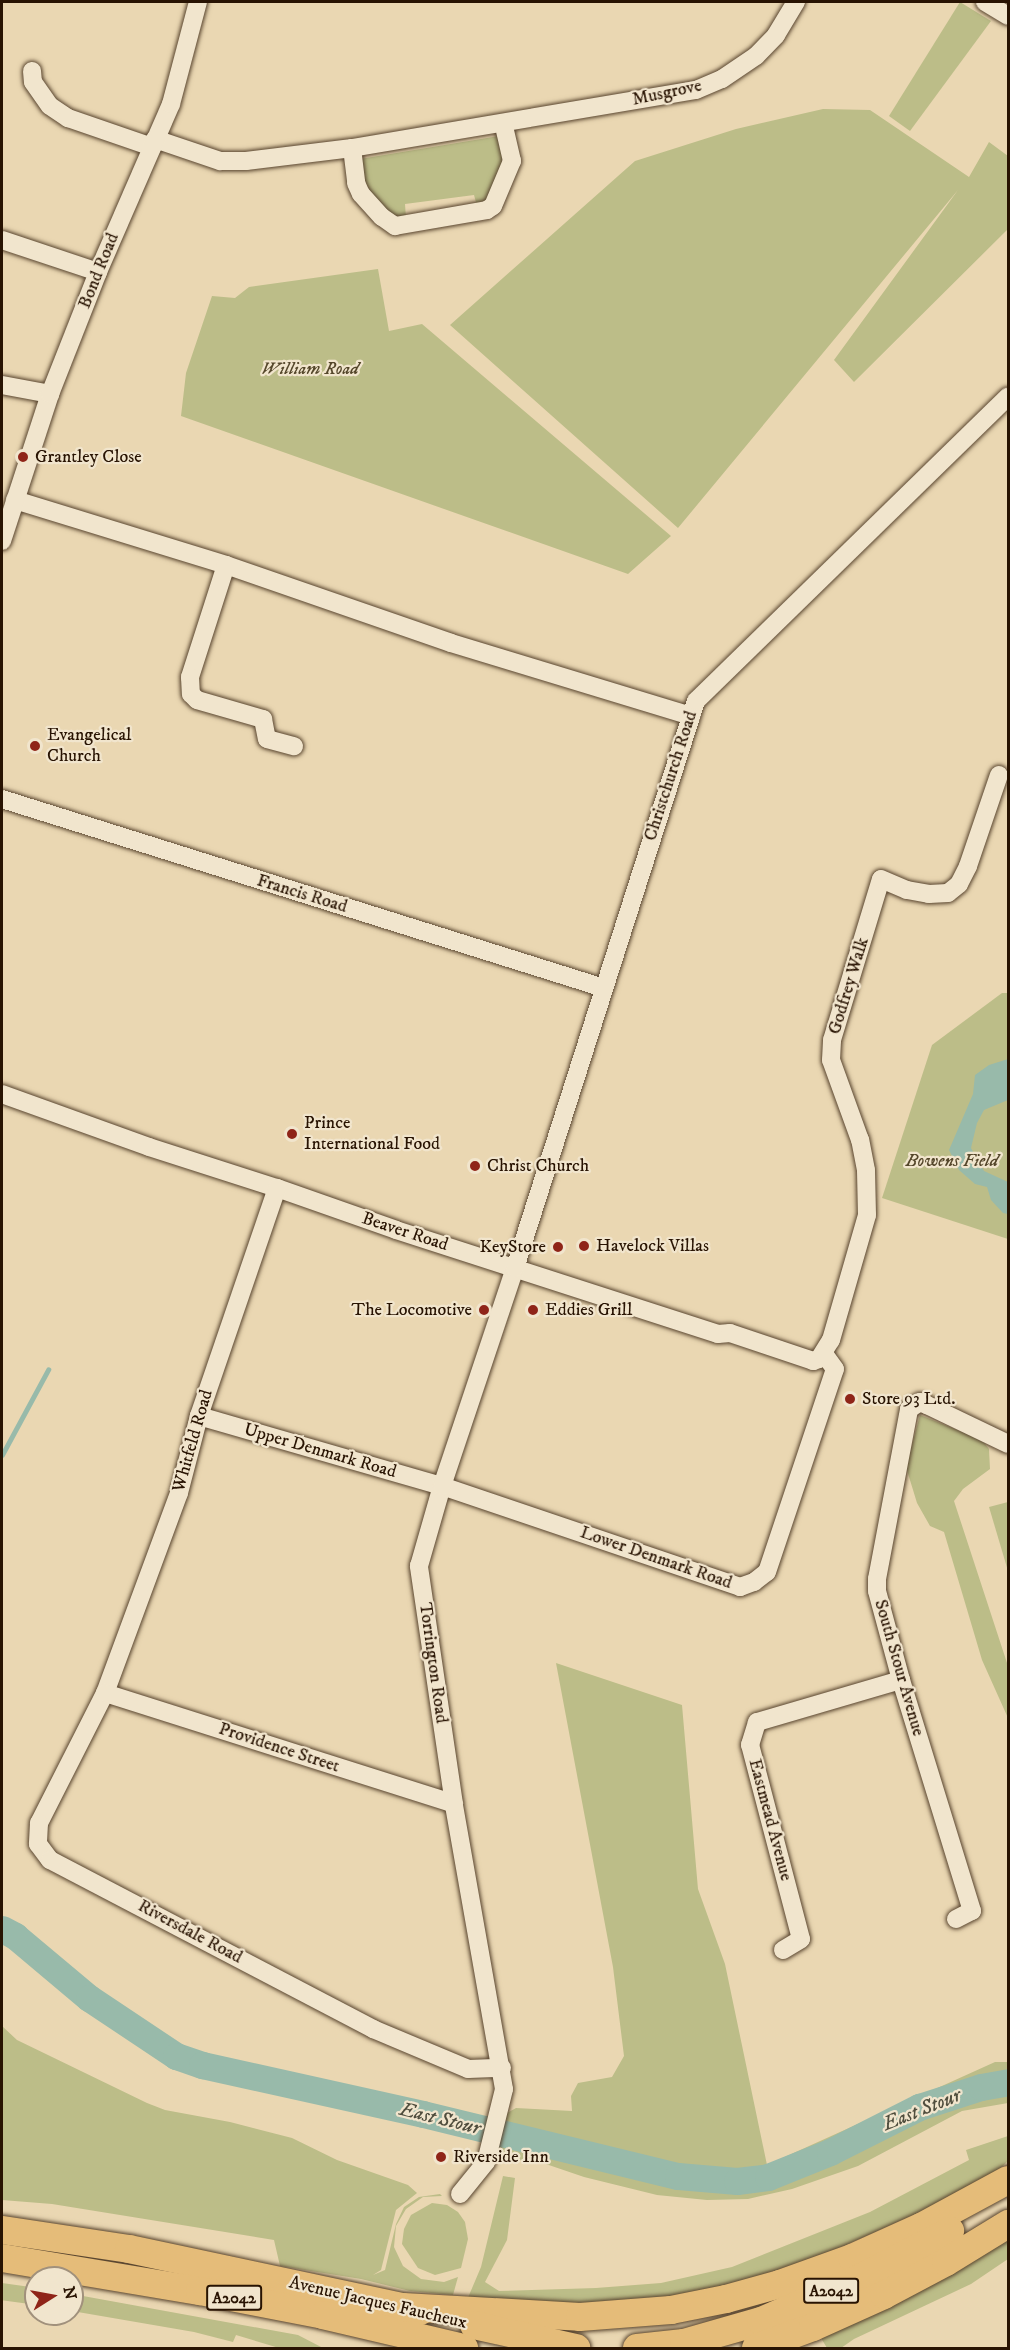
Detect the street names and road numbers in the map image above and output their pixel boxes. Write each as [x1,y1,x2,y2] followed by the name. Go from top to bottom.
[630,75,704,111] street label: Musgrove
[74,230,124,312] street label: Bond Road
[640,708,702,844] street label: Christchurch Road
[254,870,350,918] street label: Francis Road
[824,935,874,1037] street label: Godfrey Walk
[359,1208,451,1256] street label: Beaver Road
[168,1387,218,1495] street label: Whitfeld Road
[241,1419,399,1483] street label: Upper Denmark Road
[577,1522,735,1594] street label: Lower Denmark Road
[869,1597,929,1739] street label: South Stour Avenue
[414,1601,452,1725] street label: Torrington Road
[216,1718,342,1778] street label: Providence Street
[743,1757,797,1883] street label: Eastmead Avenue
[134,1895,246,1969] street label: Riversdale Road
[287,2272,469,2334] street label: Avenue Jacques Faucheux
[802,2278,860,2304] road number: A2042
[206,2285,262,2311] road number: A2042

